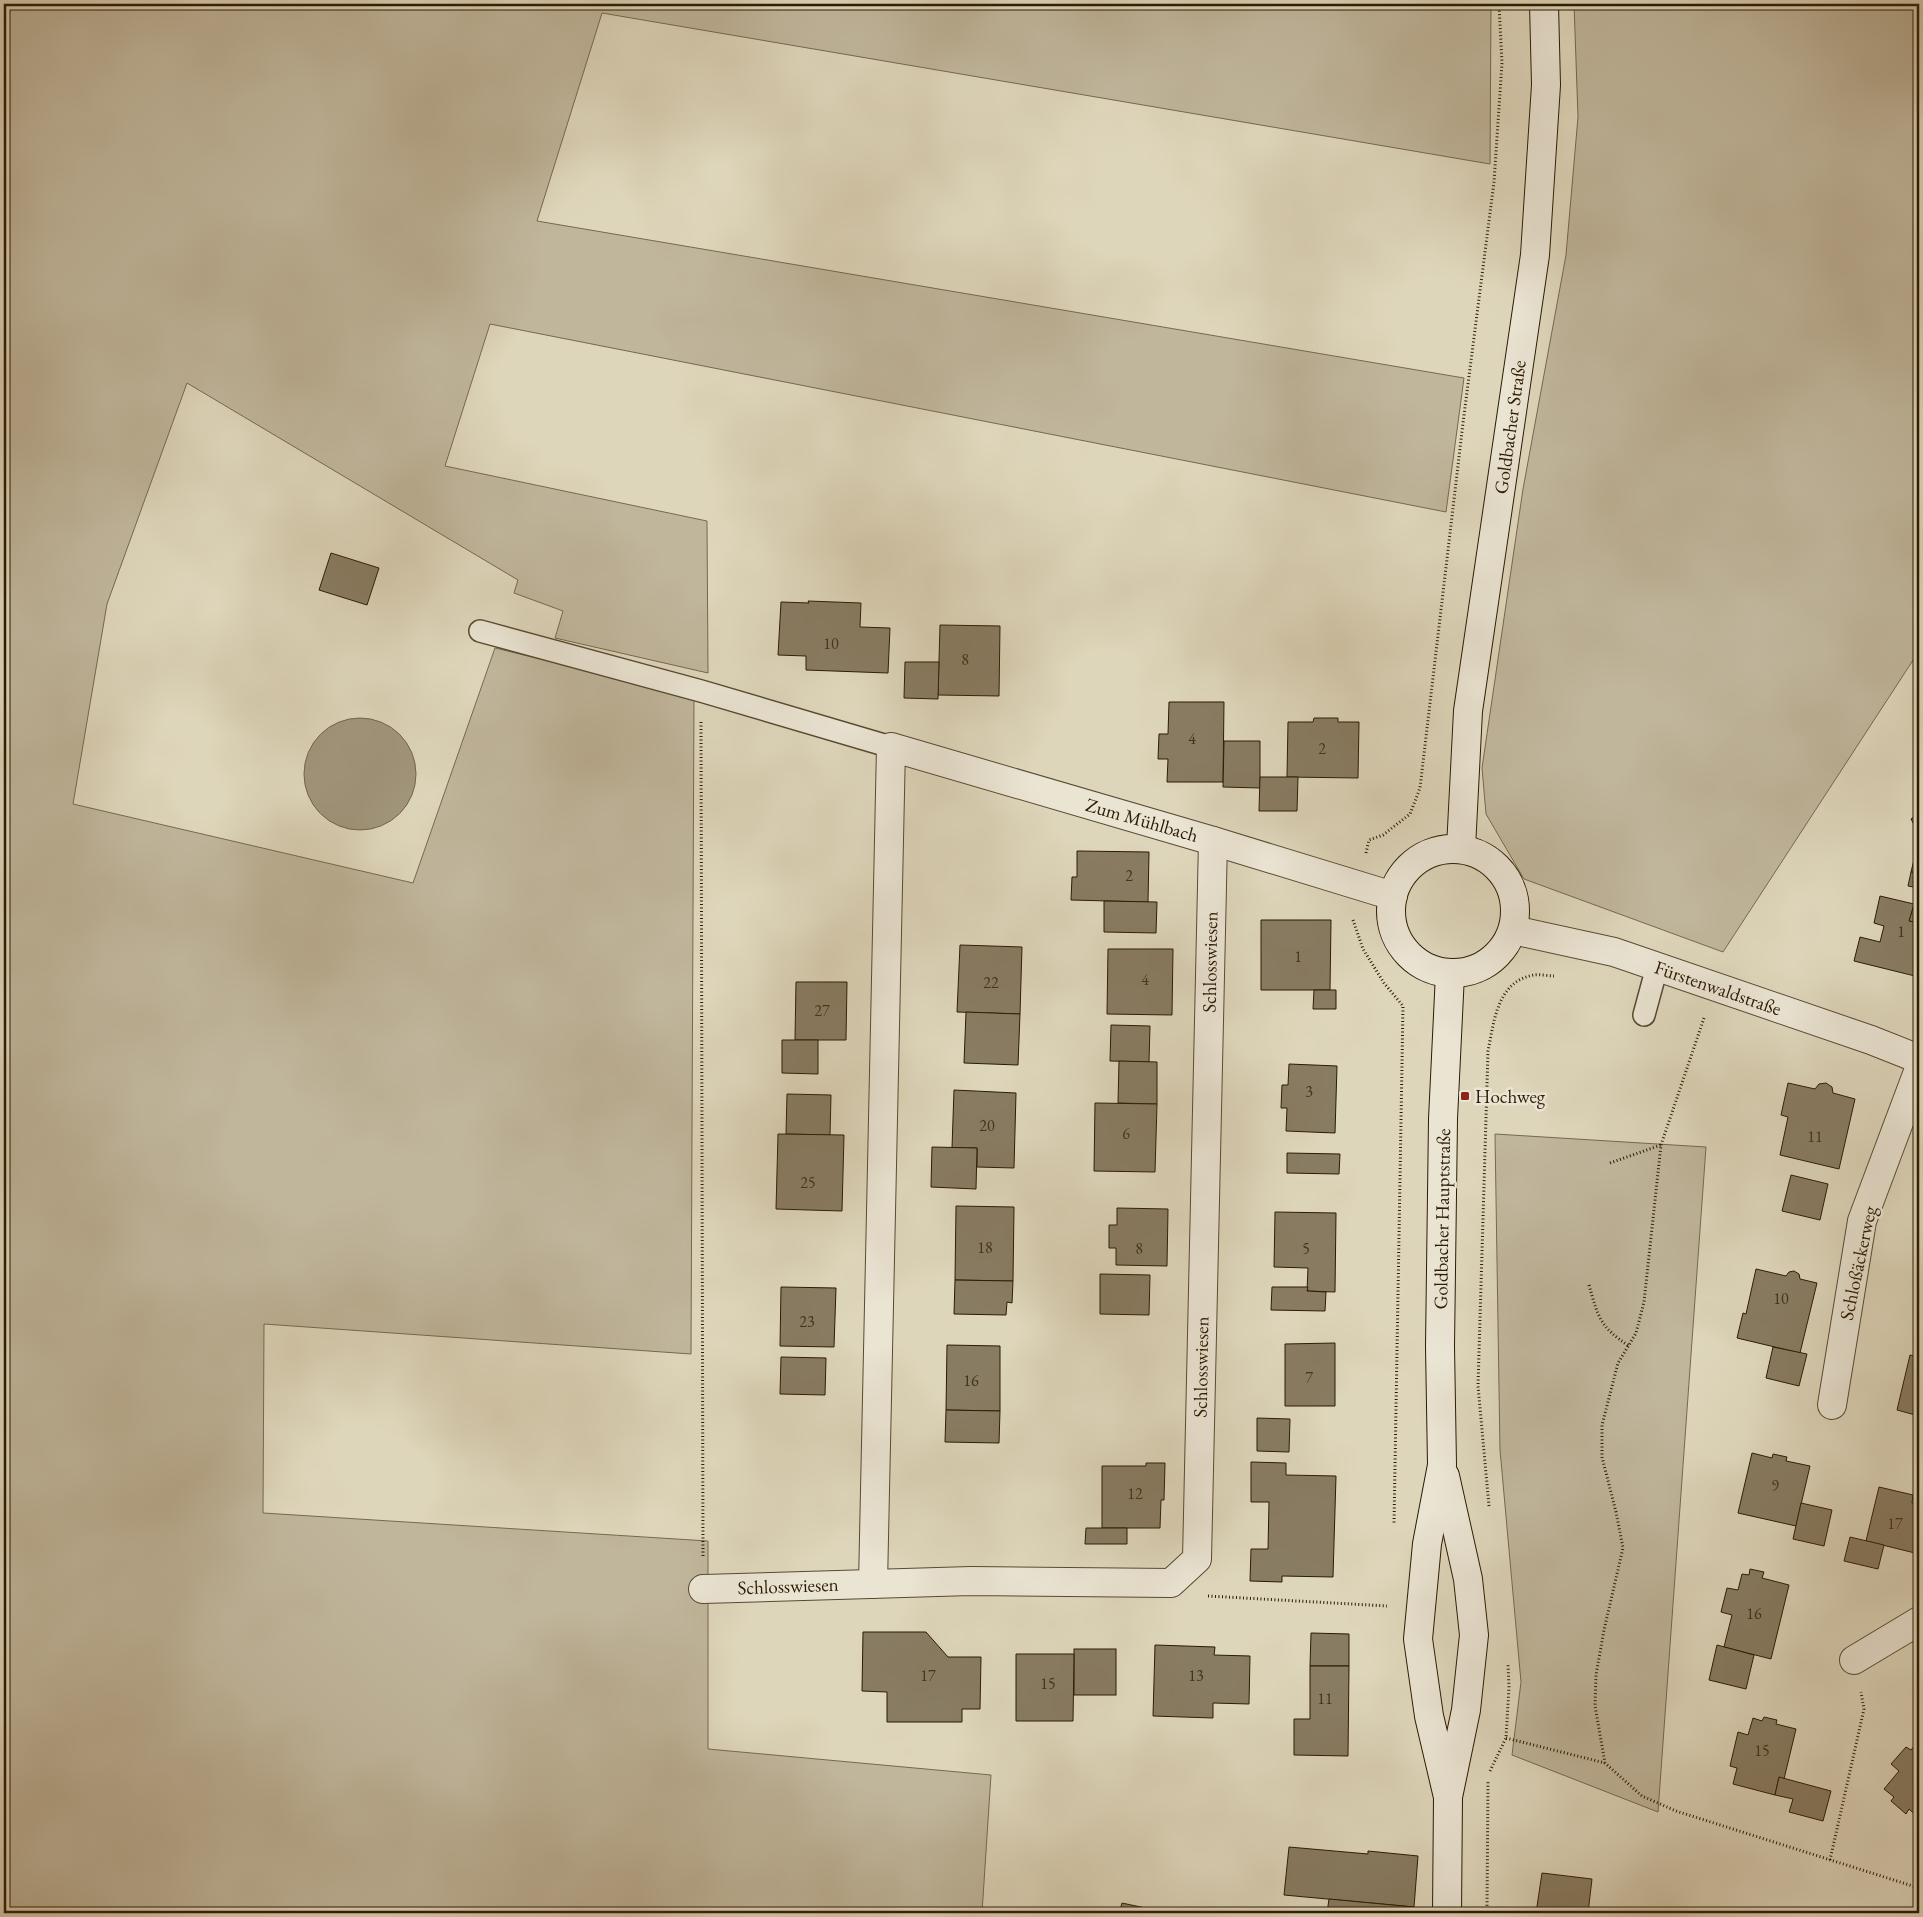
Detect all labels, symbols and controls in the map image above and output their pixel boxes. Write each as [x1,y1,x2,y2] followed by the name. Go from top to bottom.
[1488,358,1532,496] street label: Goldbacher Straße
[823,633,839,654] house number: 10
[961,649,969,670] house number: 8
[1188,728,1196,749] house number: 4
[1318,738,1326,759] house number: 2
[1083,792,1201,848] street label: Zum Mühlbach
[1125,865,1133,886] house number: 2
[1197,911,1223,1013] street label: Schlosswiesen
[1897,921,1905,942] house number: 1
[1294,946,1302,967] house number: 1
[1651,955,1785,1021] street label: Fürstenwaldstraße
[1141,969,1149,990] house number: 4
[983,972,999,993] house number: 22
[814,1000,830,1021] house number: 27
[1305,1081,1313,1102] house number: 3
[1475,1084,1546,1109] place label: Hochweg
[1459,1090,1471,1102] marker: Hochweg
[979,1115,995,1136] house number: 20
[1122,1123,1130,1144] house number: 6
[1807,1126,1823,1147] house number: 11
[1428,1128,1456,1310] street label: Goldbacher Hauptstraße
[800,1172,816,1193] house number: 25
[1834,1203,1882,1322] street label: Schloßäckerweg
[977,1237,993,1258] house number: 18
[1135,1238,1143,1259] house number: 8
[1302,1238,1310,1259] house number: 5
[1773,1288,1789,1309] house number: 10
[799,1311,815,1332] house number: 23
[1188,1316,1214,1418] street label: Schlosswiesen
[1305,1367,1313,1388] house number: 7
[963,1370,979,1391] house number: 16
[1771,1475,1779,1496] house number: 9
[1127,1483,1143,1504] house number: 12
[1887,1513,1903,1534] house number: 17
[737,1572,839,1600] street label: Schlosswiesen
[1746,1603,1762,1624] house number: 16
[920,1665,936,1686] house number: 17
[1188,1665,1204,1686] house number: 13
[1040,1673,1056,1694] house number: 15
[1317,1688,1333,1709] house number: 11
[1754,1740,1770,1761] house number: 15

